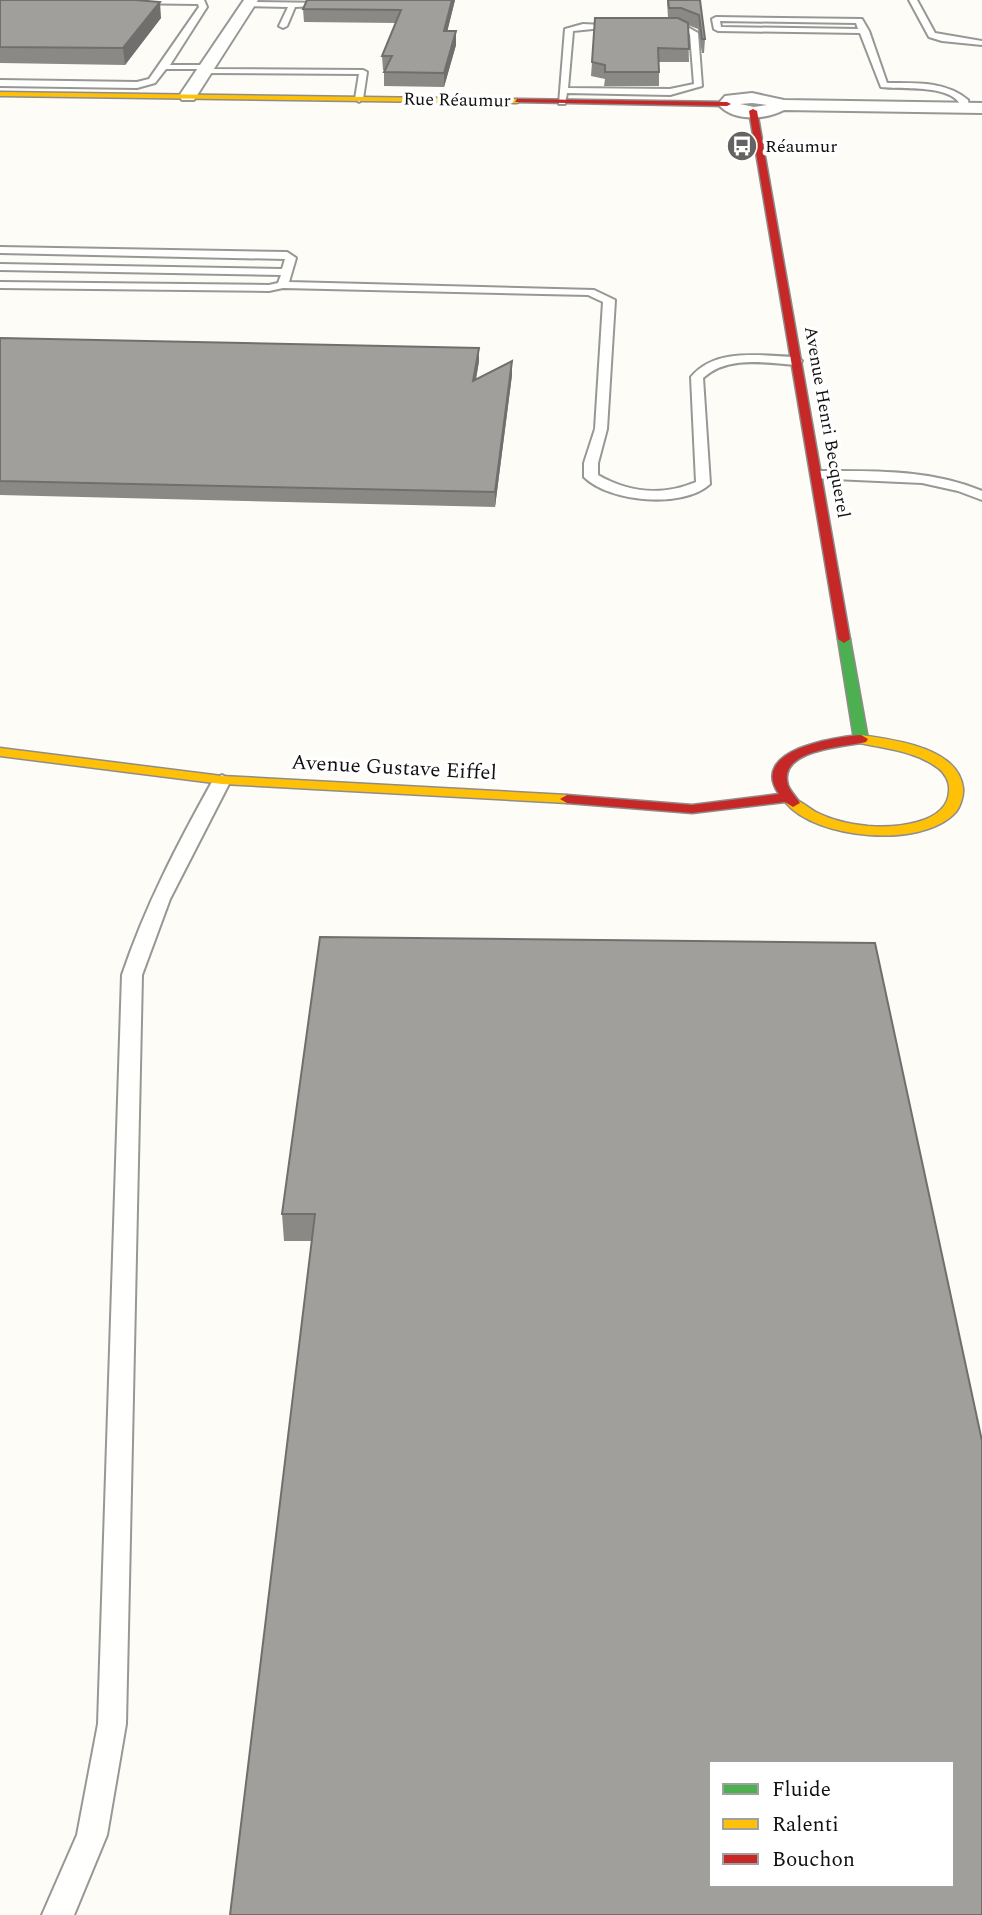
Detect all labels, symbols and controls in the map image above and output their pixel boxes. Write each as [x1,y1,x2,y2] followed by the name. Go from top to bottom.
[403,86,511,114] street label: Rue Réaumur
[725,129,759,163] bus stop icon: Réaumur
[765,133,837,160] place label: Réaumur
[797,324,857,520] street label: Avenue Henri Becquerel
[291,747,497,789] street label: Avenue Gustave Eiffel
[709,1761,954,1887] legend
[772,1774,831,1806] text: Fluide
[772,1809,839,1841] text: Ralenti
[772,1844,855,1876] text: Bouchon

